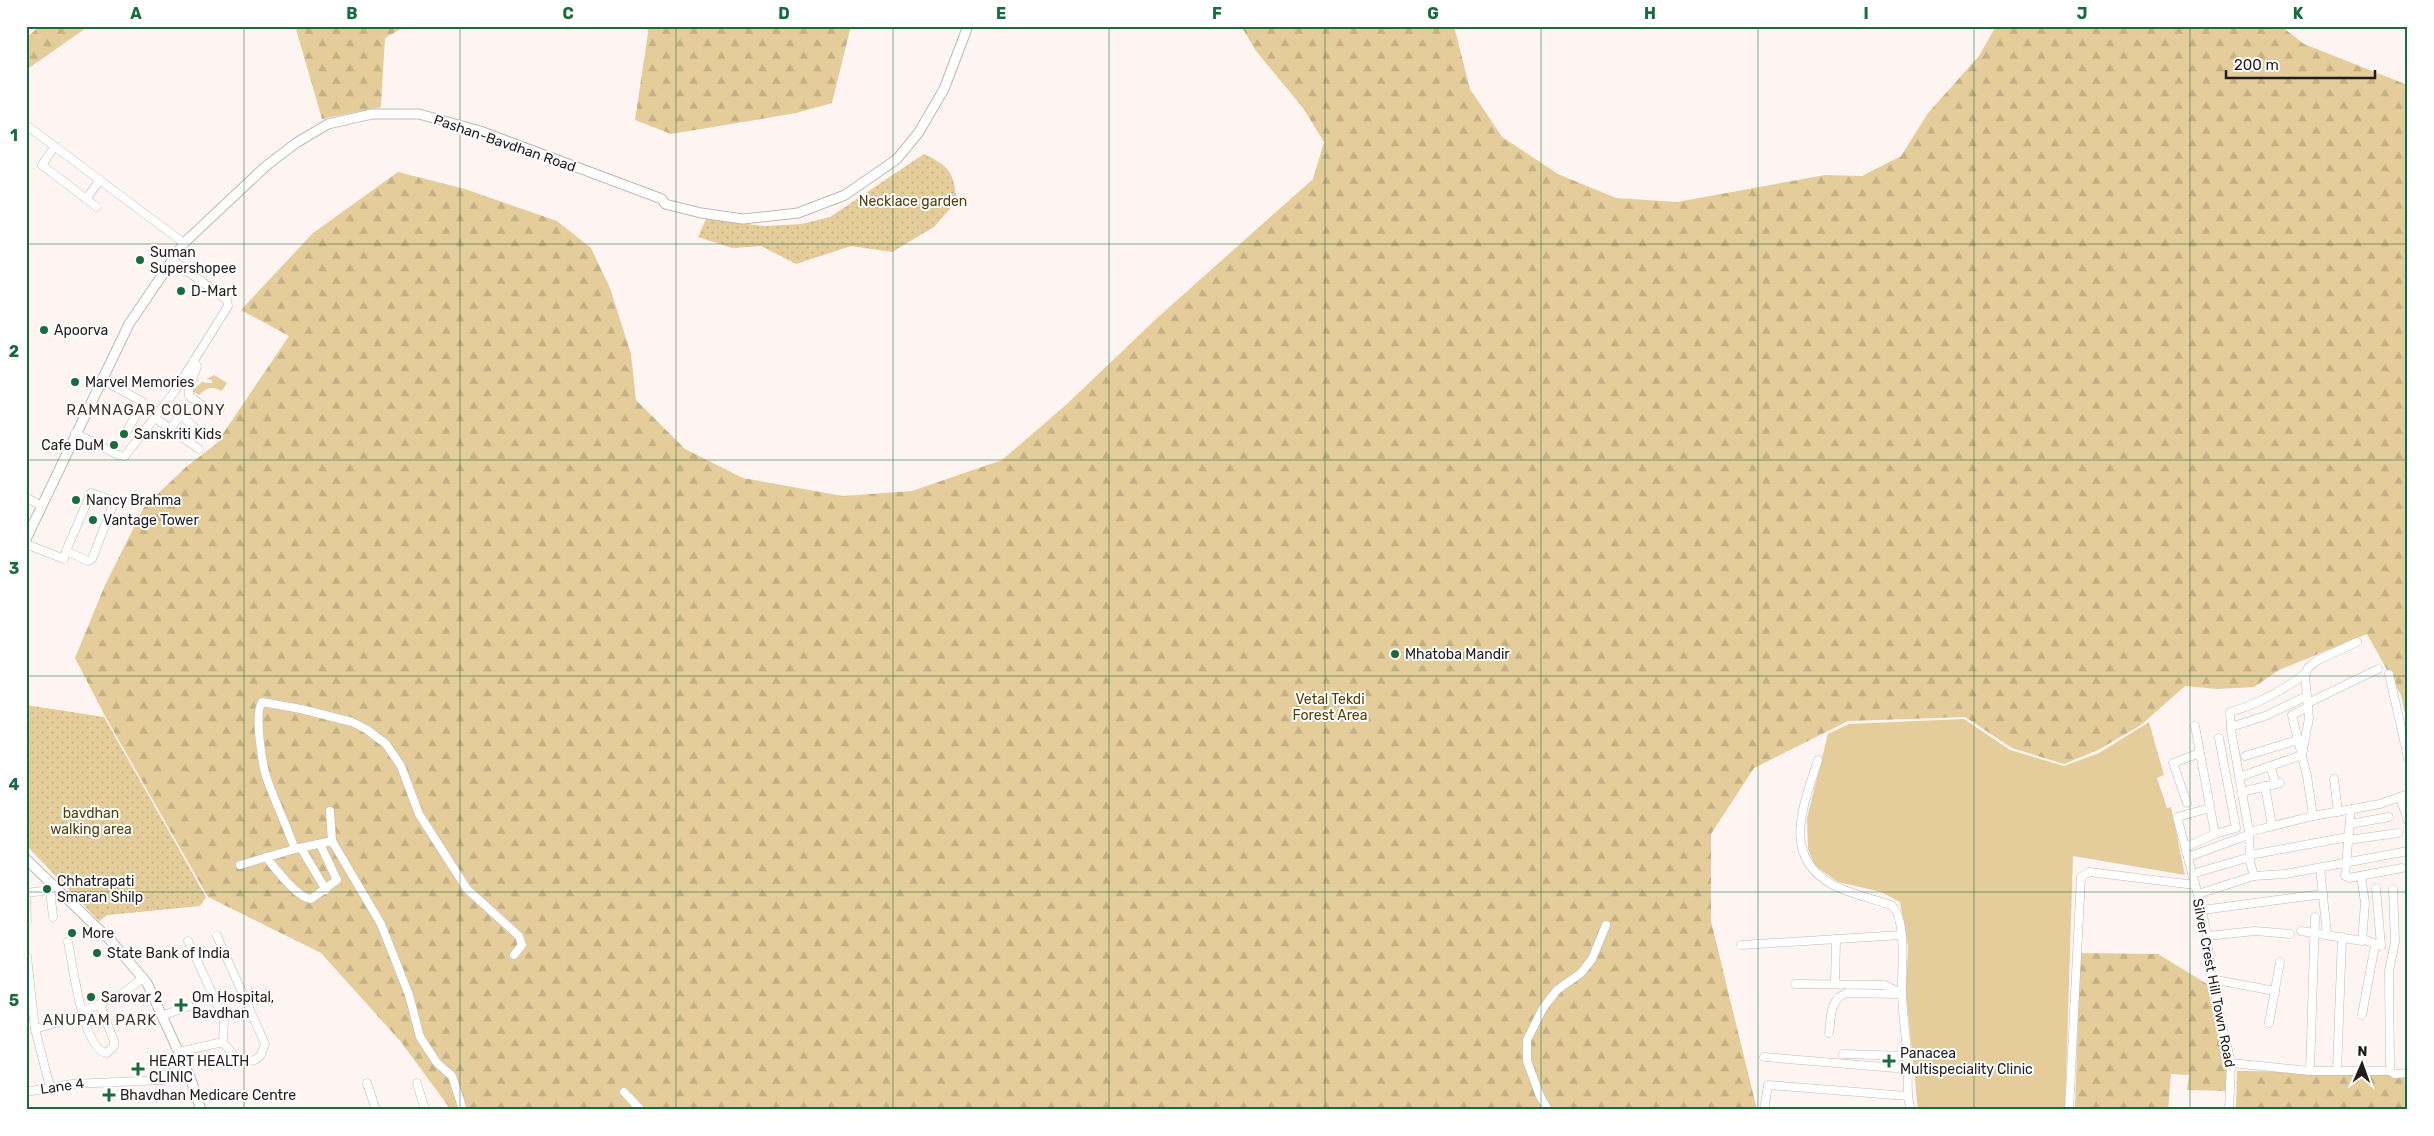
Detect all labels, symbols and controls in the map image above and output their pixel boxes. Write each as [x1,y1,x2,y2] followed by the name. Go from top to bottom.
[130,4,142,23] text: A
[346,4,358,23] text: B
[562,4,574,23] text: C
[778,4,790,23] text: D
[996,4,1006,23] text: E
[1212,4,1222,23] text: F
[1427,4,1439,23] text: G
[1644,4,1656,23] text: H
[1863,4,1869,23] text: I
[2077,4,2087,23] text: J
[2293,4,2304,23] text: K
[2226,48,2375,80] scale bar
[2234,56,2279,74] text: 200 m
[432,111,578,176] street label: Pashan-Bavdhan Road
[10,126,18,145] text: 1
[859,193,967,210] park label: Necklace garden
[150,244,237,277] place label: Suman Supershopee
[134,254,146,266] marker: Suman Supershopee
[191,283,237,300] place label: D-Mart
[175,285,187,297] marker: D-Mart
[54,322,108,339] place label: Apoorva
[38,324,50,336] marker: Apoorva
[9,342,19,361] text: 2
[85,374,194,391] place label: Marvel Memories
[69,376,81,388] marker: Marvel Memories
[66,401,226,419] district label: RAMNAGAR COLONY
[134,426,222,443] place label: Sanskriti Kids
[118,428,130,440] marker: Sanskriti Kids
[41,437,104,454] place label: Cafe DuM
[108,439,120,451] marker: Cafe DuM
[86,492,181,509] place label: Nancy Brahma
[70,494,82,506] marker: Nancy Brahma
[103,512,199,529] place label: Vantage Tower
[87,514,99,526] marker: Vantage Tower
[9,559,19,578] text: 3
[1405,646,1510,663] place label: Mhatoba Mandir
[1389,648,1401,660] marker: Mhatoba Mandir
[1293,691,1367,724] park label: Vetal Tekdi Forest Area
[9,775,20,794] text: 4
[50,805,132,838] park label: bavdhan walking area
[57,873,143,906] place label: Chhatrapati Smaran Shilp
[41,883,53,895] marker: Chhatrapati Smaran Shilp
[2189,897,2238,1069] street label: Silver Crest Hill Town Road
[82,925,114,942] place label: More
[66,927,78,939] marker: More
[107,945,230,962] place label: State Bank of India
[91,947,103,959] marker: State Bank of India
[101,989,162,1006] place label: Sarovar 2
[192,989,274,1022] place label: Om Hospital, Bavdhan
[9,991,19,1010] text: 5
[85,991,97,1003] marker: Sarovar 2
[174,998,188,1012] marker: Om Hospital, Bavdhan
[43,1011,157,1029] district label: ANUPAM PARK
[2336,1038,2386,1088] north arrow
[2357,1043,2368,1060] text: N
[1900,1045,2033,1078] place label: Panacea Multispeciality Clinic
[149,1053,249,1086] place label: HEART HEALTH CLINIC
[1882,1054,1896,1068] marker: Panacea Multispeciality Clinic
[131,1062,145,1076] marker: HEART HEALTH CLINIC
[39,1075,85,1098] street label: Lane 4
[120,1087,296,1104] place label: Bhavdhan Medicare Centre
[102,1088,116,1102] marker: Bhavdhan Medicare Centre

